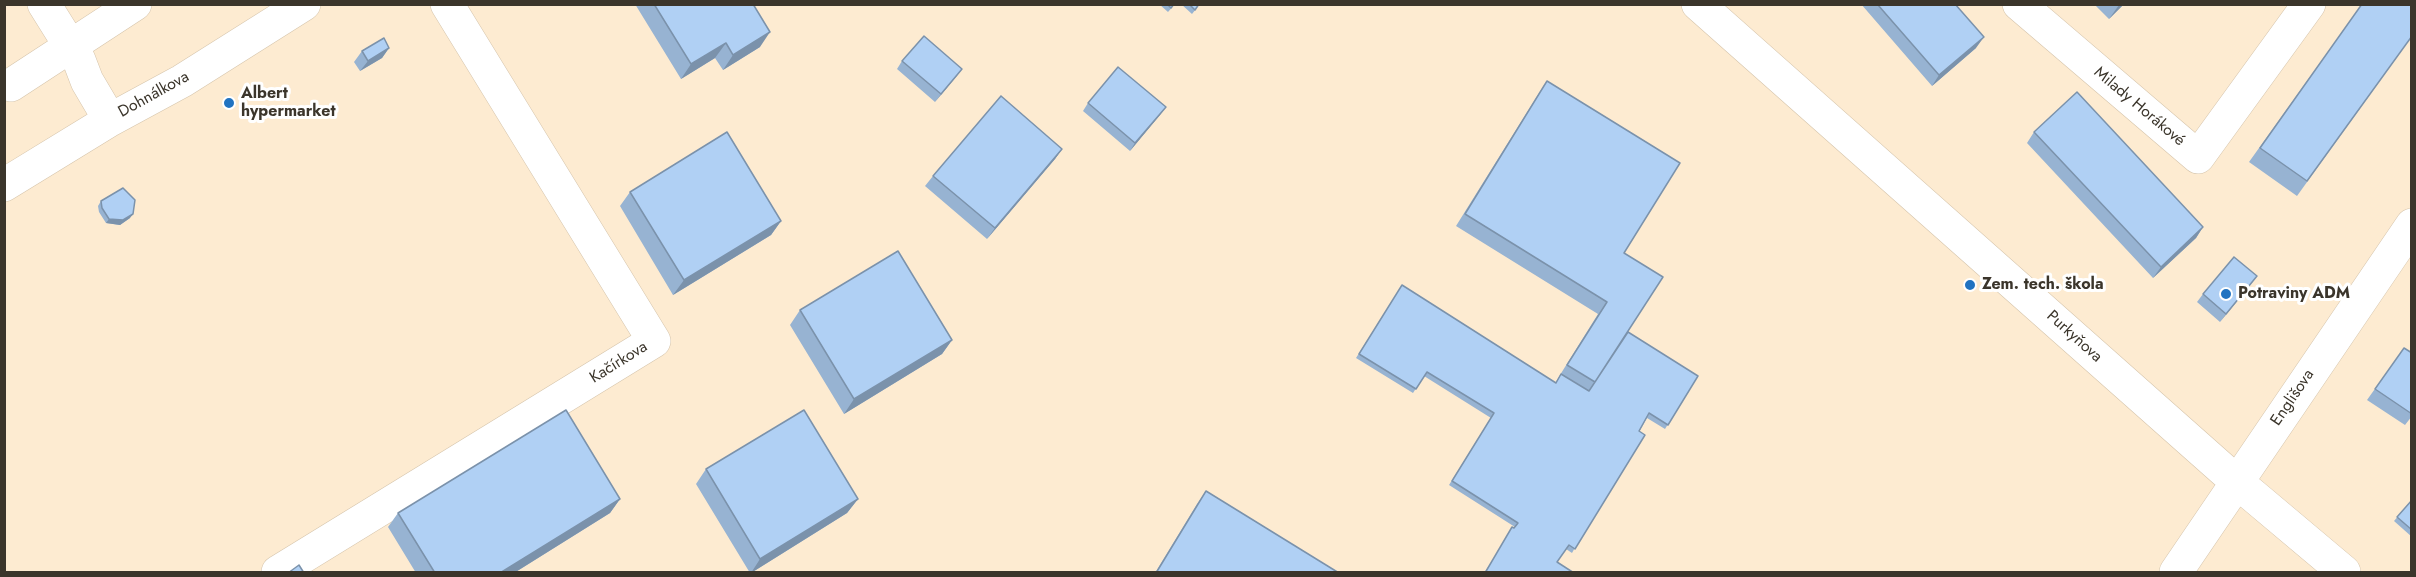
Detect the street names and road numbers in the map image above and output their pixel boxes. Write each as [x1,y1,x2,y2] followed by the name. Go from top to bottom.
[2089,63,2189,151] street label: Milady Horákové
[115,68,193,122] street label: Dohnálkova
[2042,307,2106,367] street label: Purkyňova
[587,338,651,388] street label: Kačírkova
[2267,366,2319,430] street label: Englišova

